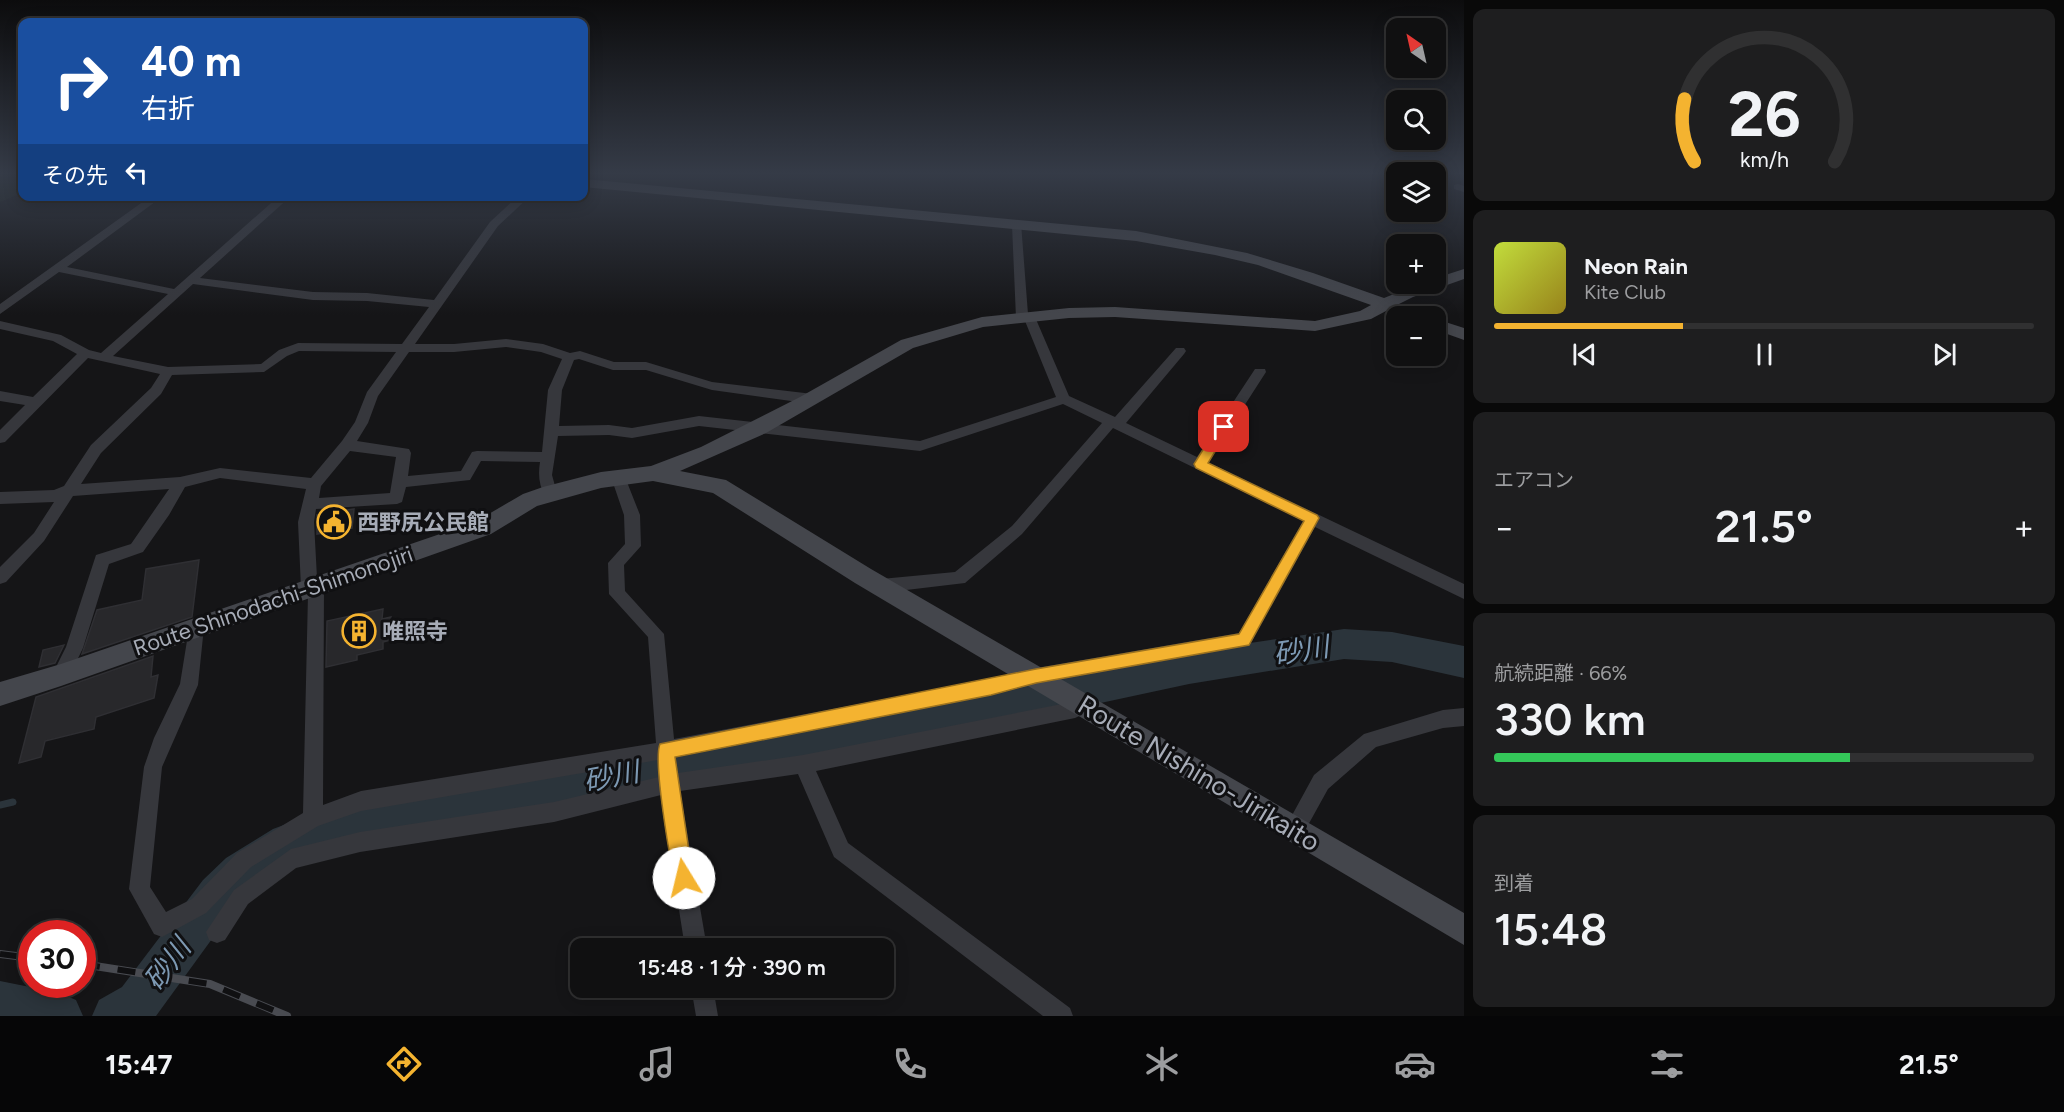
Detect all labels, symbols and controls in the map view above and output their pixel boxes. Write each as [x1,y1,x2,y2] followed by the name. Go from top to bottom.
[1386,18,1446,78] north arrow
[1386,18,1446,366] map controls
[141,36,241,87] text: 40 m
[42,42,120,120] icon: right
[1728,77,1800,152] text: 26
[1386,90,1446,150] button: search
[141,92,195,125] text: 右折
[1740,148,1788,173] text: km/h
[120,156,153,189] icon: left
[42,162,108,189] text: その先
[1386,162,1446,222] button: layers
[1386,234,1446,294] button: +
[1584,253,1688,280] text: Neon Rain
[1584,280,1666,304] text: Kite Club
[1386,306,1446,366] button: −
[1568,338,1601,371] icon: previous
[1748,338,1781,371] icon: pause
[1928,338,1961,371] icon: next
[1198,401,1249,452] pin
[1207,410,1240,443] icon: arrive
[1494,468,1574,492] text: エアコン
[1715,499,1813,553] text: 21.5°
[316,504,352,540] public building icon: 西野尻公民館
[1494,508,1515,547] text: −
[2013,508,2034,547] text: +
[357,509,489,536] place label: 西野尻公民館
[130,540,416,662] street label: Route Shinodachi-Shimonojiri
[341,613,377,649] building icon: 唯照寺
[382,618,448,645] place label: 唯照寺
[1271,628,1334,671] water label: 砂川
[1494,661,1627,685] text: 航続距離 · 66%
[1072,688,1326,858] street label: Route Nishino-Jirikaito
[1494,692,1646,746] text: 330 km
[580,753,645,798] water label: 砂川
[652,846,716,910] position arrow
[1494,871,1534,895] text: 到着
[1494,902,1607,956] text: 15:48
[18,920,96,998] speed limit sign: 30
[137,929,199,997] water label: 砂川
[638,954,826,981] text: 15:48 · 1 分 · 390 m
[383,1043,425,1085] icon: directions
[636,1043,678,1085] icon: music
[889,1043,931,1085] icon: phone
[1141,1043,1183,1085] icon: climate
[1394,1043,1436,1085] icon: car
[1646,1043,1688,1085] icon: filters
[105,1048,173,1081] text: 15:47
[1899,1048,1959,1081] text: 21.5°

